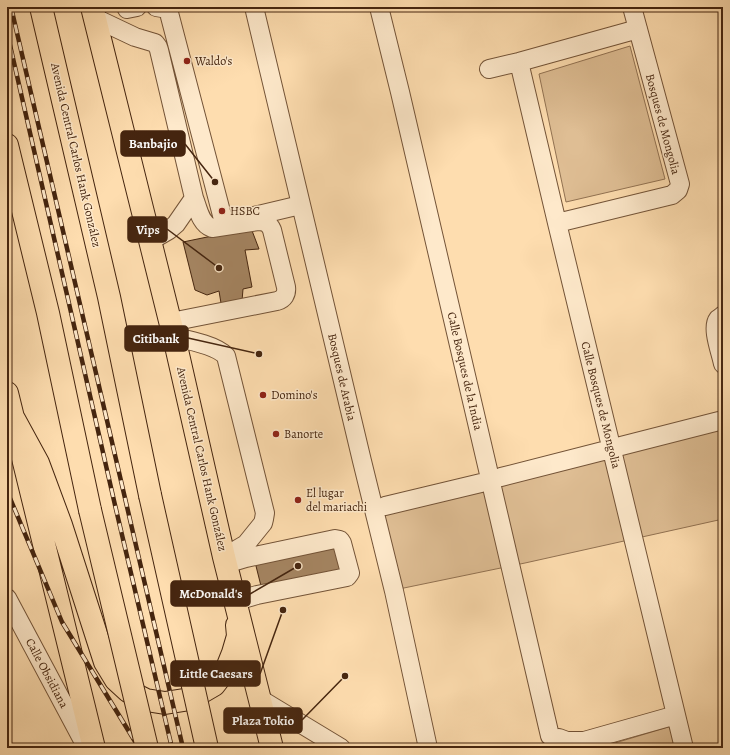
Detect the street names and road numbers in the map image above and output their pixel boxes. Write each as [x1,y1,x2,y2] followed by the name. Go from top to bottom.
[47,60,105,249] street label: Avenida Central Carlos Hank González
[642,72,684,177] street label: Bosques de Mongolia
[444,310,487,432] street label: Calle Bosques de la India
[324,332,360,423] street label: Bosques de Arabia
[577,340,625,471] street label: Calle Bosques de Mongolia
[173,364,231,553] street label: Avenida Central Carlos Hank González
[22,635,72,711] street label: Calle Obsidiana

